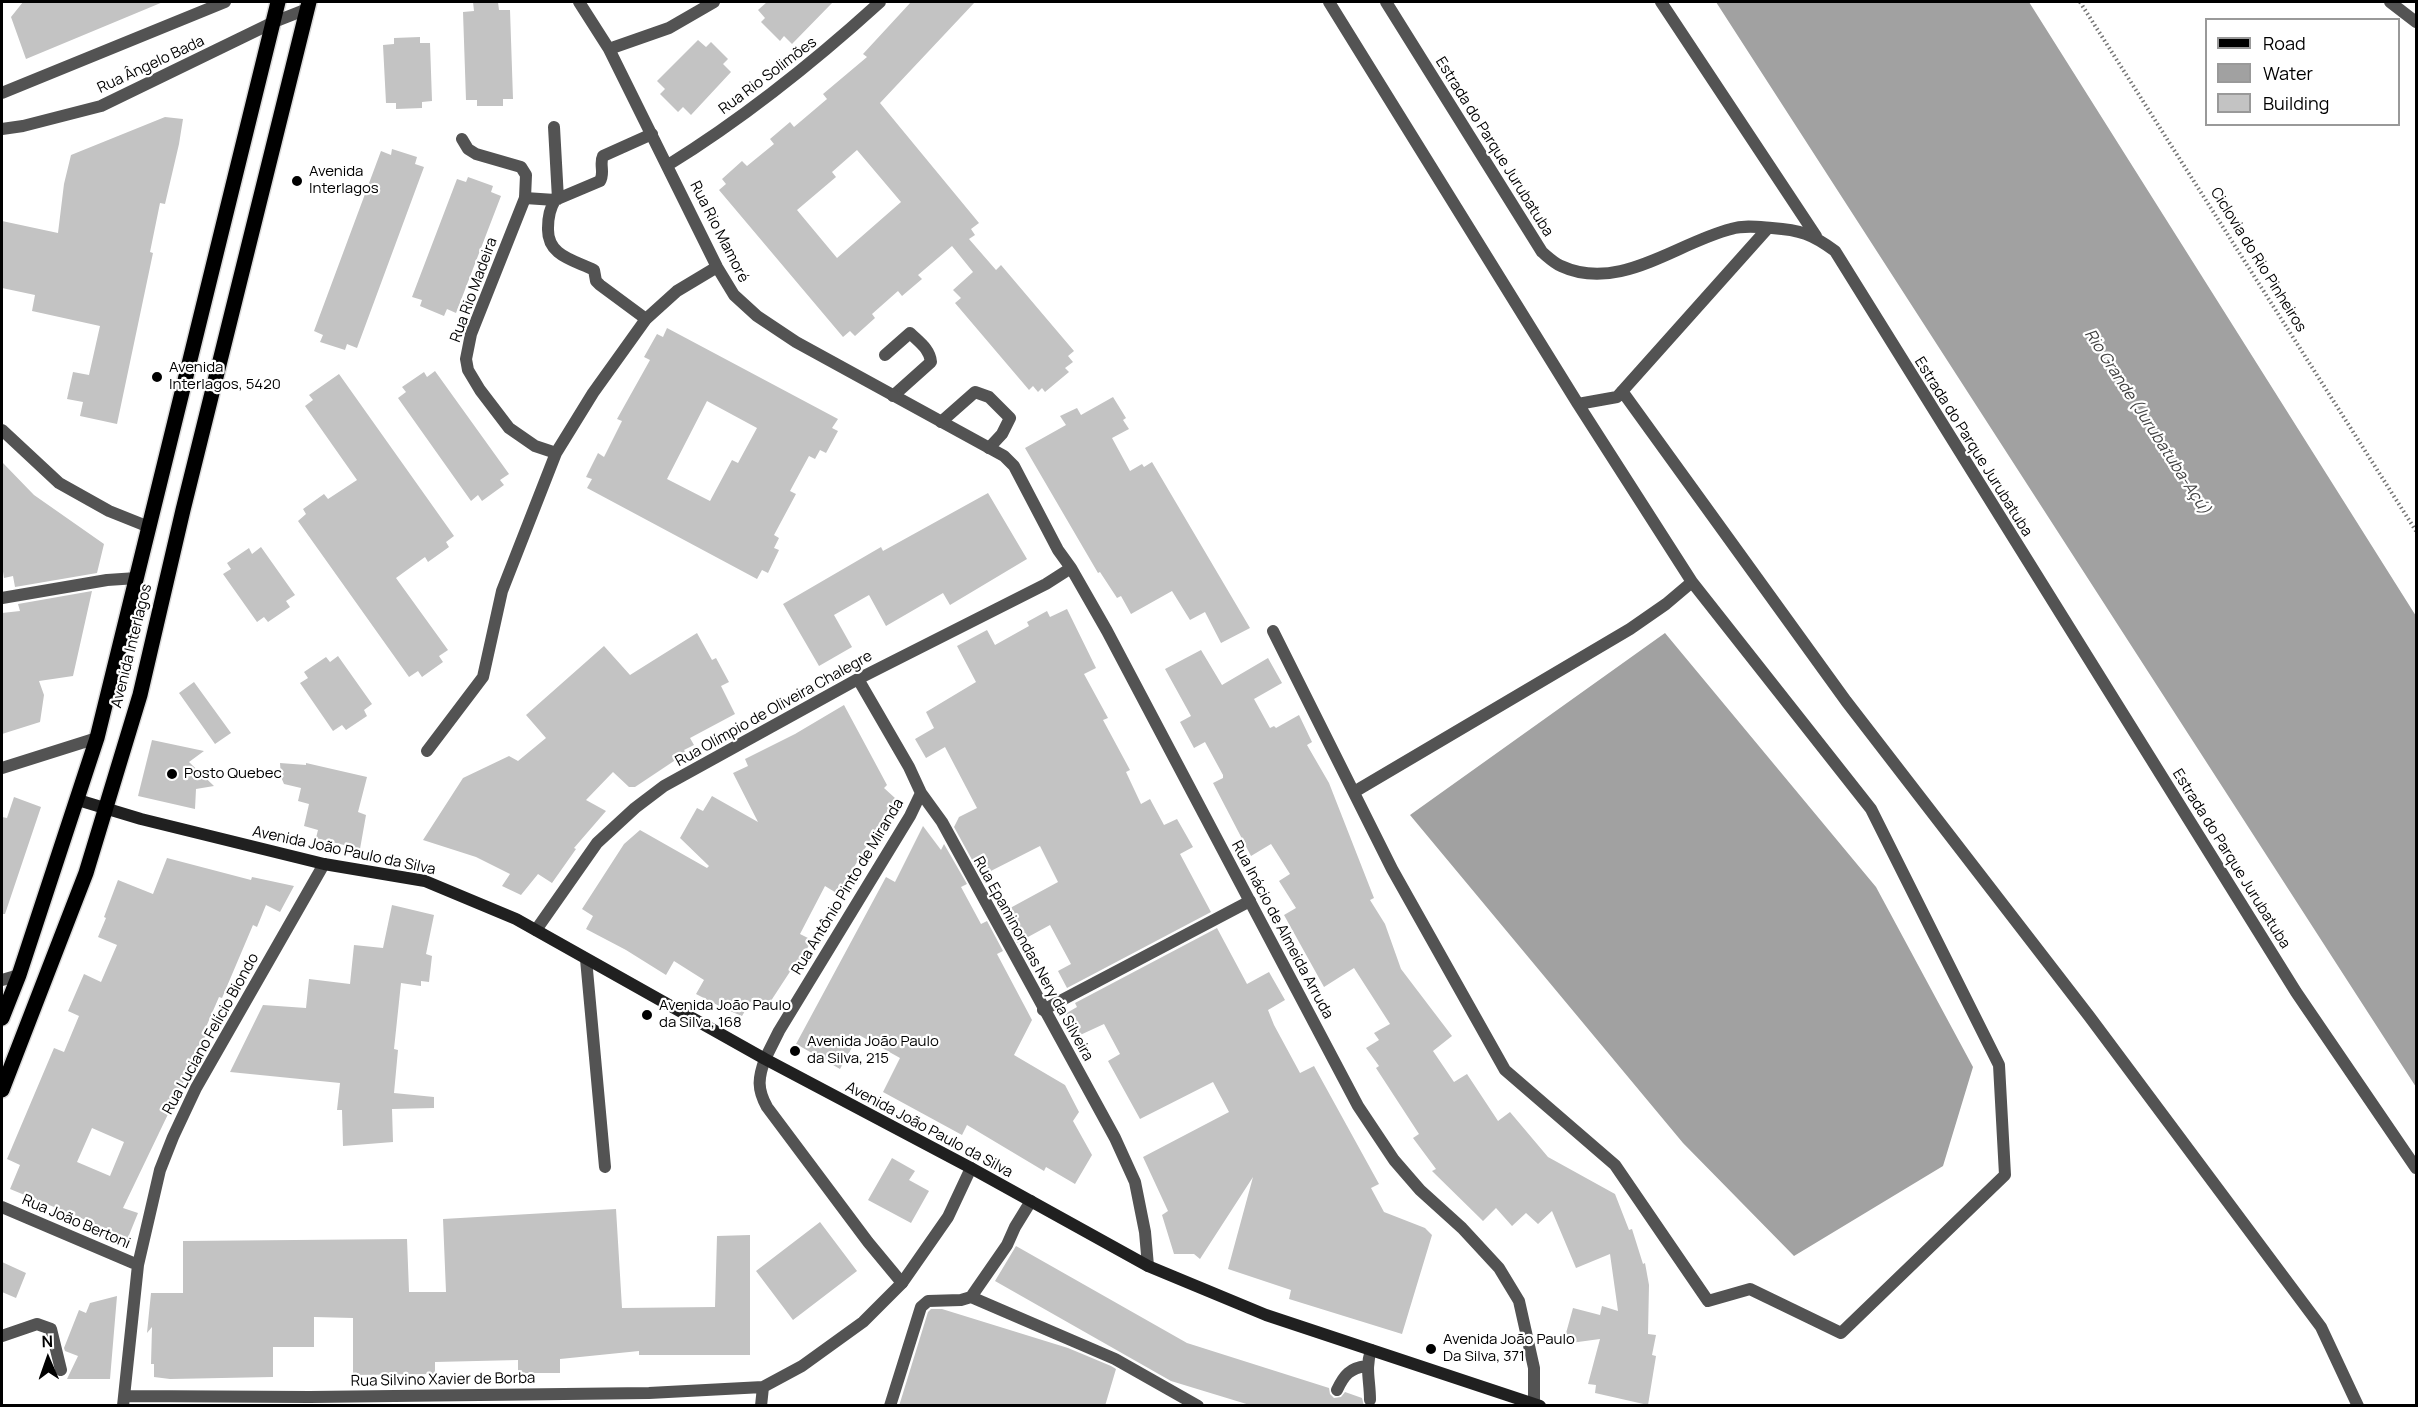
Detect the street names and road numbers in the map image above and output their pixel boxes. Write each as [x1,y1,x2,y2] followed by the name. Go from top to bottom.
[95,32,207,98] street label: Rua Ângelo Bada
[716,33,820,119] street label: Rua Rio Solimões
[1431,54,1557,240] street label: Estrada do Parque Jurubatuba
[686,178,752,286] street label: Rua Rio Mamoré
[2206,184,2310,336] street label: Ciclovia do Rio Pinheiros
[447,235,501,345] street label: Rua Rio Madeira
[1910,354,2036,540] street label: Estrada do Parque Jurubatuba
[108,582,156,710] street label: Avenida Interlagos
[672,647,876,771] street label: Rua Olímpio de Oliveira Chalegre
[2168,766,2294,952] street label: Estrada do Parque Jurubatuba
[788,796,908,978] street label: Rua Antônio Pinto de Miranda
[251,823,437,879] street label: Avenida João Paulo da Silva
[1227,838,1337,1022] street label: Rua Inácio de Almeida Arruda
[969,854,1097,1064] street label: Rua Epaminondas Nery da Silveira
[159,950,263,1118] street label: Rua Luciano Felício Biondo
[842,1078,1016,1182] street label: Avenida João Paulo da Silva
[19,1191,133,1253] street label: Rua João Bertoni
[351,1369,535,1391] street label: Rua Silvino Xavier de Borba

